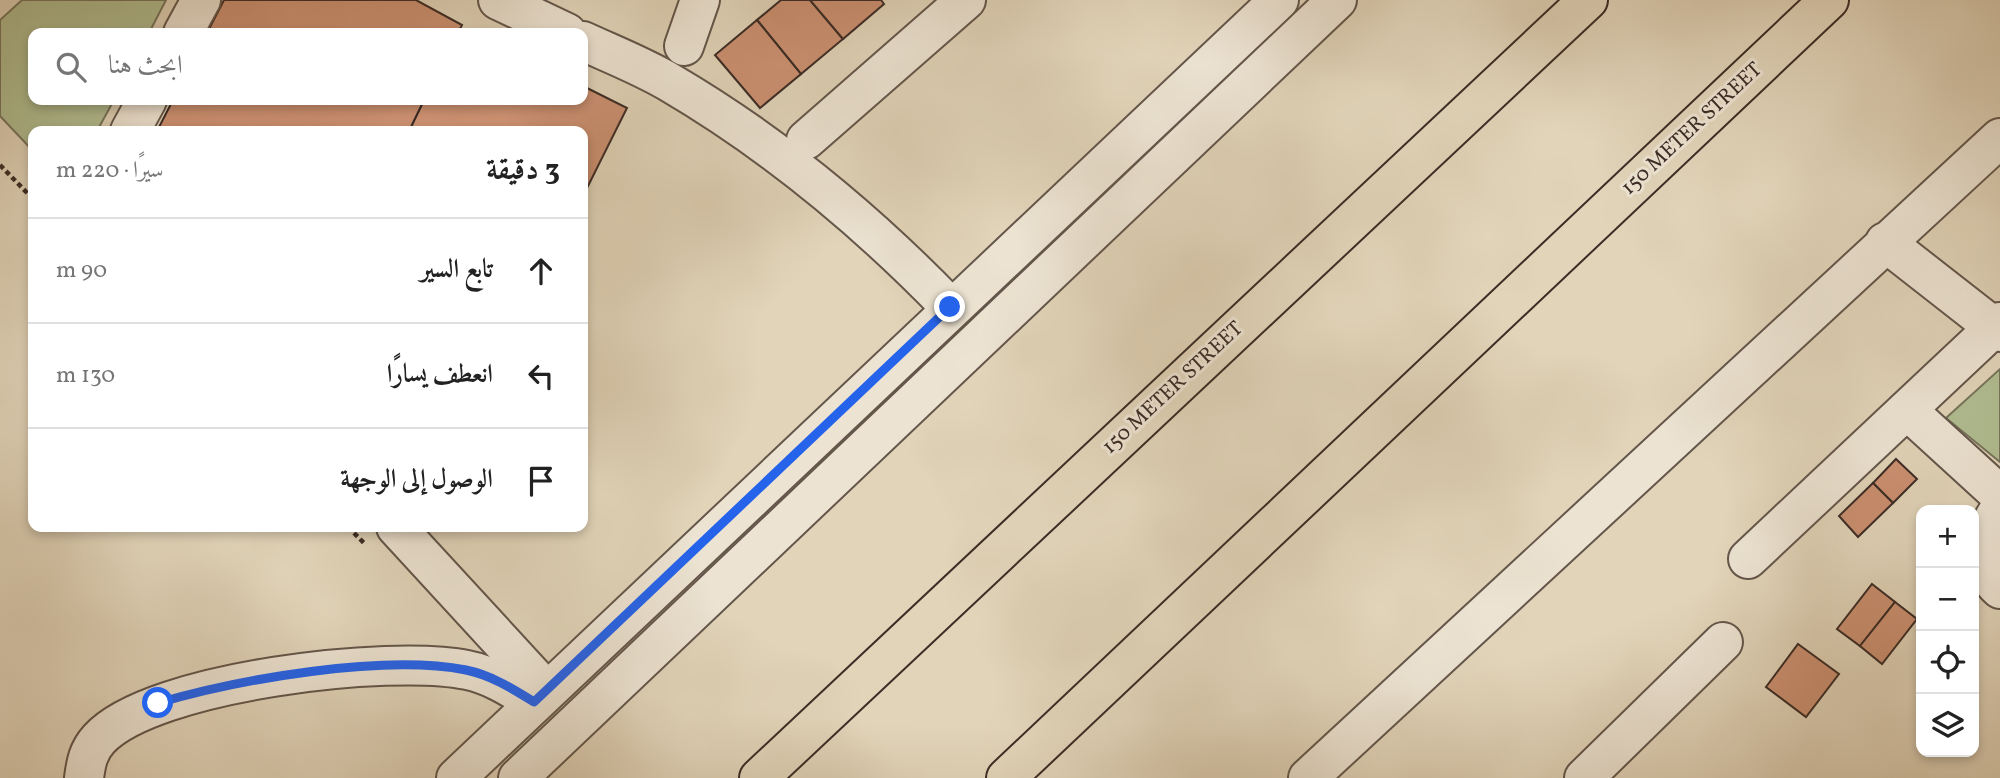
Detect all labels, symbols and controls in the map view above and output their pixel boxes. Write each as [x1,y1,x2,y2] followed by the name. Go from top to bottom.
[28,28,588,105] search box
[52,48,90,86] icon: search
[108,48,183,84] text: ابحث هنا
[1615,56,1769,202] street label: 150 METER STREET
[486,150,560,192] text: 3 دقيقة
[56,155,164,187] text: سيرًا · 220 m
[420,252,493,288] text: تابع السير
[522,252,560,290] icon: ahead
[56,255,107,287] text: 90 m
[934,291,965,322] route end
[1096,315,1250,461] street label: 150 METER STREET
[387,357,493,393] text: انعطف يسارًا
[522,357,560,395] icon: left
[56,360,115,392] text: 130 m
[340,462,493,498] text: الوصول إلى الوجهة
[522,462,560,500] icon: arrive
[1916,505,1979,757] map controls
[1916,505,1979,568] button: +
[1916,568,1979,631] button: −
[1916,631,1979,694] button: locate
[142,687,173,718] route start
[1916,694,1979,757] button: layers

